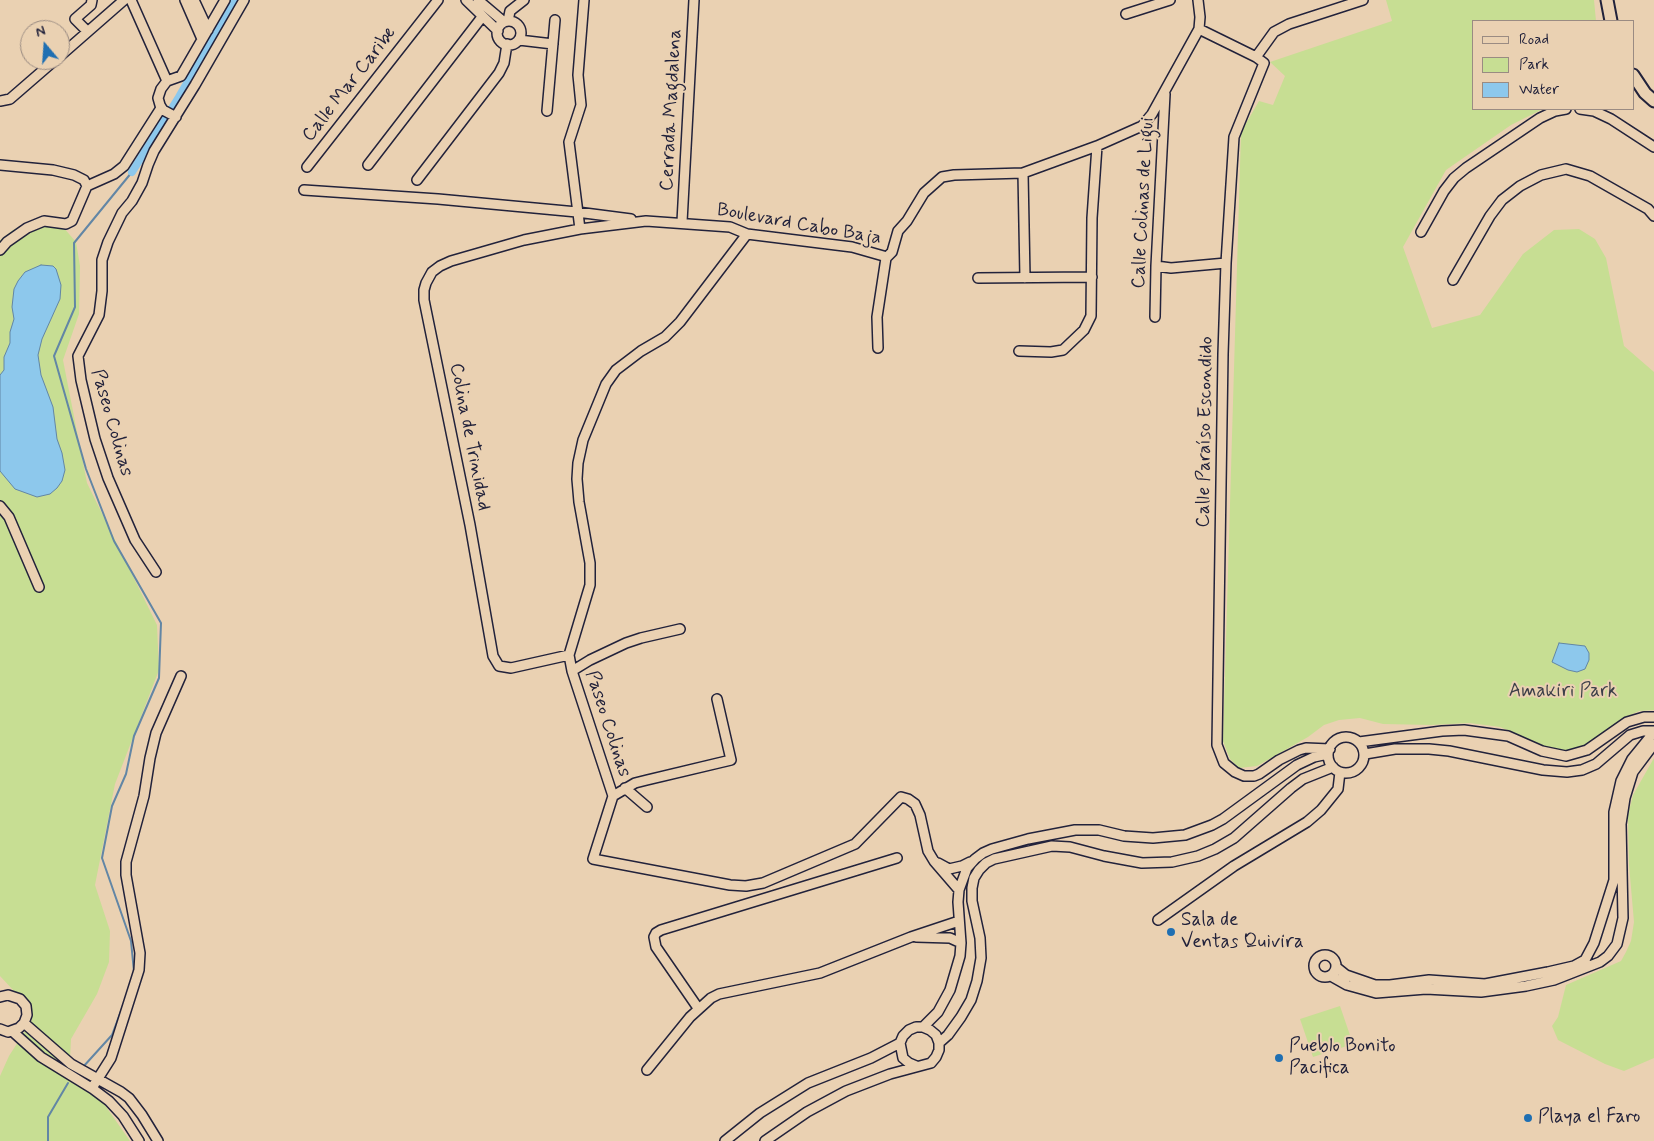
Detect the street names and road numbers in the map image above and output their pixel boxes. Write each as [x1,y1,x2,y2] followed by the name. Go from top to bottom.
[298,23,402,147] street label: Calle Mar Caribe
[656,28,688,192] street label: Cerrada Magdalena
[1128,117,1160,289] street label: Calle Colinas de Ligui
[715,199,883,251] street label: Boulevard Cabo Baja
[1193,336,1219,528] street label: Calle Paraíso Escondido
[443,361,495,513] street label: Colina de Trinidad
[85,367,137,479] street label: Paseo Colinas
[579,668,635,780] street label: Paseo Colinas

